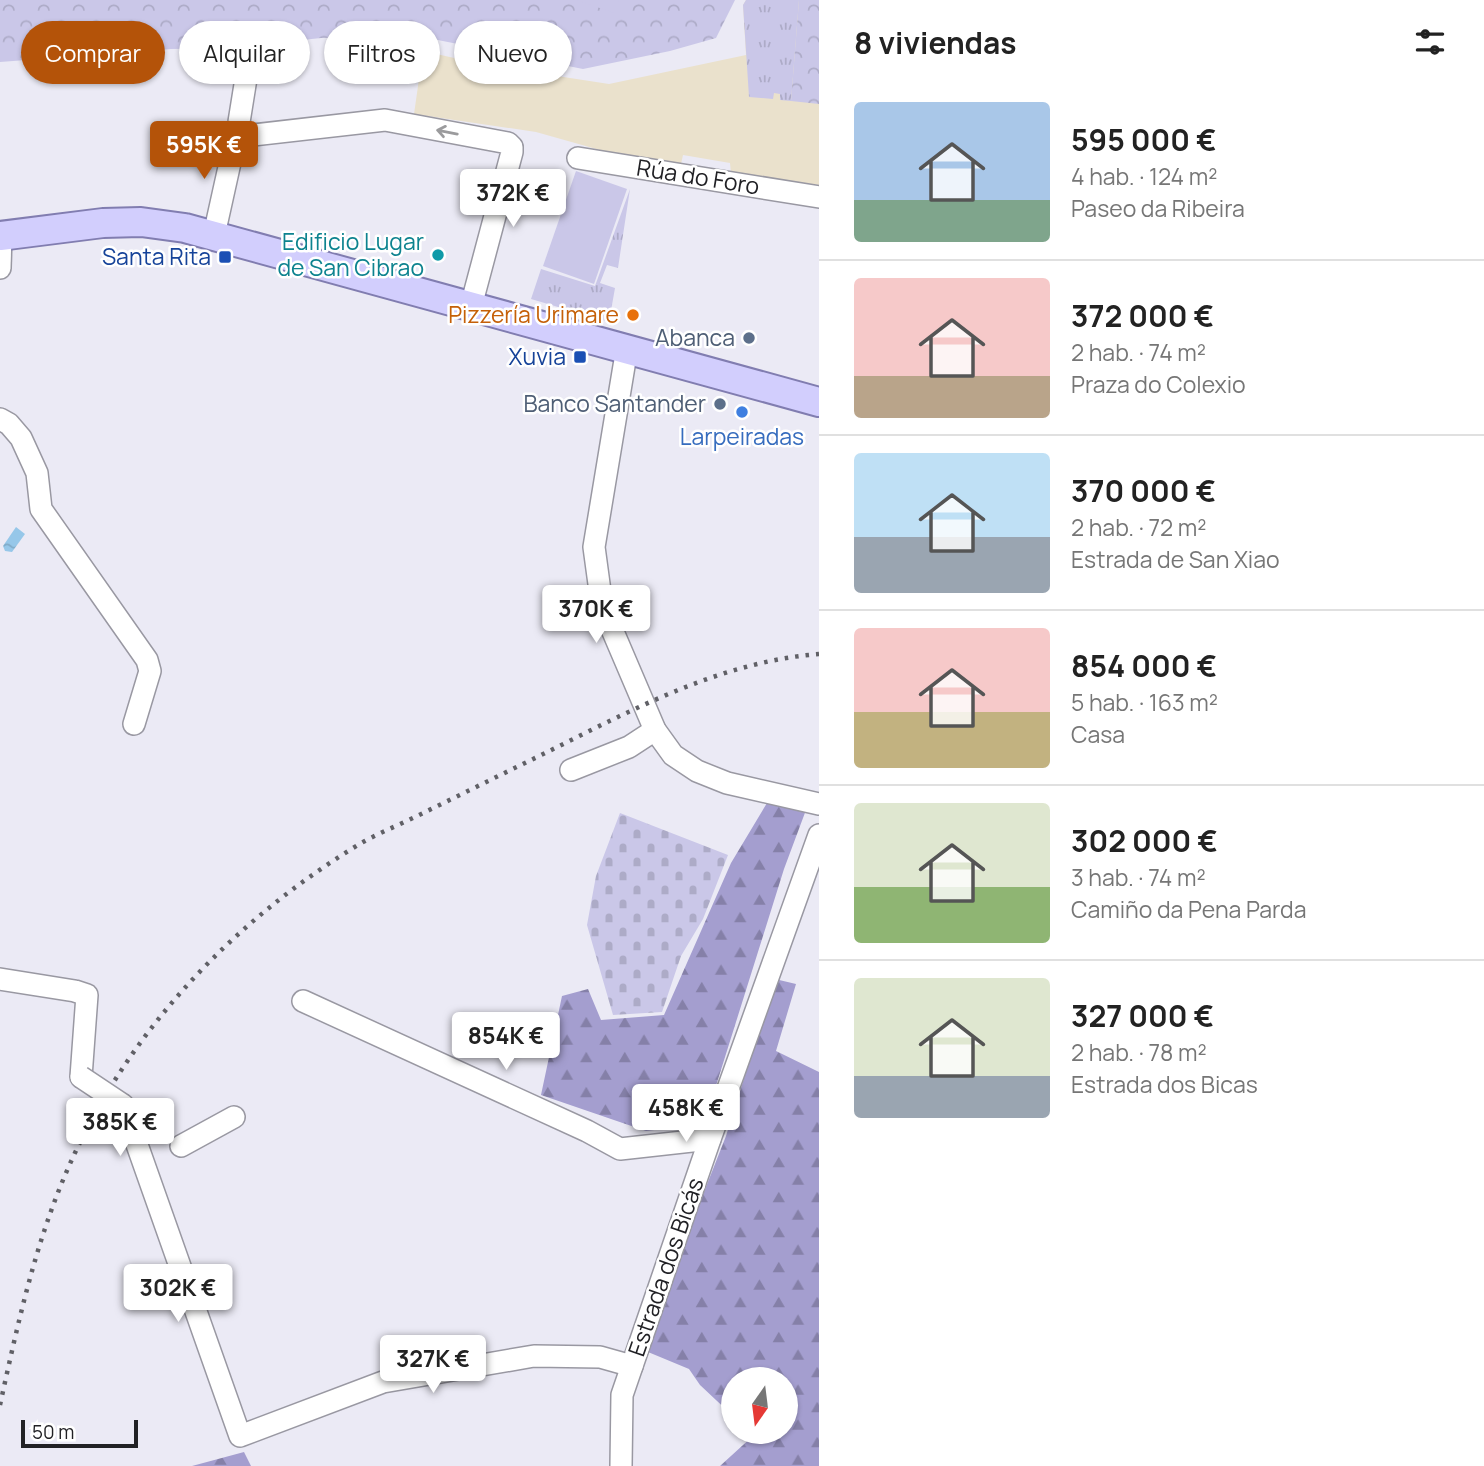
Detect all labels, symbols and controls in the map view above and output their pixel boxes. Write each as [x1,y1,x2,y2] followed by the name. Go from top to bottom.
[21,21,165,84] chip: Comprar
[179,21,310,84] chip: Alquilar
[324,21,440,84] chip: Filtros
[454,21,572,84] chip: Nuevo
[854,22,1017,63] text: 8 viviendas
[1411,23,1449,61] icon: filters
[1071,119,1217,160] text: 595 000 €
[147,122,261,181] pin: 595K €
[436,125,458,138] one-way arrow
[166,128,242,160] text: 595K €
[910,130,994,214] icon: home
[634,151,762,202] street label: Rúa do Foro
[1071,160,1217,192] text: 4 hab. · 124 m²
[456,170,570,229] pin: 372K €
[476,176,550,208] text: 372K €
[1071,192,1245,224] text: Paseo da Ribeira
[277,225,424,283] place label: Edificio Lugar de San Cibrao
[102,240,211,272] place label: Santa Rita
[430,247,446,263] marker: Edificio Lugar de San Cibrao
[217,249,233,265] marker: Santa Rita
[1071,295,1214,336] text: 372 000 €
[448,298,619,330] place label: Pizzería Urimare
[910,306,994,390] icon: home
[625,307,641,323] marker: Pizzería Urimare
[655,321,735,353] place label: Abanca
[741,330,757,346] marker: Abanca
[1071,336,1206,368] text: 2 hab. · 74 m²
[509,340,566,372] place label: Xuvia
[572,349,588,365] marker: Xuvia
[1071,368,1246,400] text: Praza do Colexio
[523,387,706,419] place label: Banco Santander
[712,396,728,412] marker: Banco Santander
[734,404,750,420] marker: Larpeiradas
[680,420,804,452] place label: Larpeiradas
[1071,470,1216,511] text: 370 000 €
[910,481,994,565] icon: home
[1071,511,1207,543] text: 2 hab. · 72 m²
[1071,543,1280,575] text: Estrada de San Xiao
[539,586,653,645] pin: 370K €
[558,592,634,624] text: 370K €
[1071,645,1217,686] text: 854 000 €
[910,656,994,740] icon: home
[1071,686,1218,718] text: 5 hab. · 163 m²
[1071,718,1125,750] text: Casa
[1071,820,1218,861] text: 302 000 €
[910,831,994,915] icon: home
[1071,861,1206,893] text: 3 hab. · 74 m²
[1071,893,1307,925] text: Camiño da Pena Parda
[1071,995,1214,1036] text: 327 000 €
[910,1006,994,1090] icon: home
[449,1012,563,1072] pin: 854K €
[468,1019,544,1051] text: 854K €
[1071,1036,1207,1068] text: 2 hab. · 78 m²
[1071,1068,1258,1100] text: Estrada dos Bicas
[629,1084,743,1144] pin: 458K €
[648,1091,724,1123] text: 458K €
[63,1098,177,1158] pin: 385K €
[82,1105,158,1137] text: 385K €
[620,1173,711,1360] street label: Estrada dos Bicás
[121,1264,235,1324] pin: 302K €
[140,1271,216,1303] text: 302K €
[376,1336,490,1395] pin: 327K €
[396,1342,470,1374] text: 327K €
[721,1367,798,1444] north arrow
[721,1367,798,1444] map controls
[21,1417,138,1449] scale bar
[32,1419,74,1445] text: 50 m

